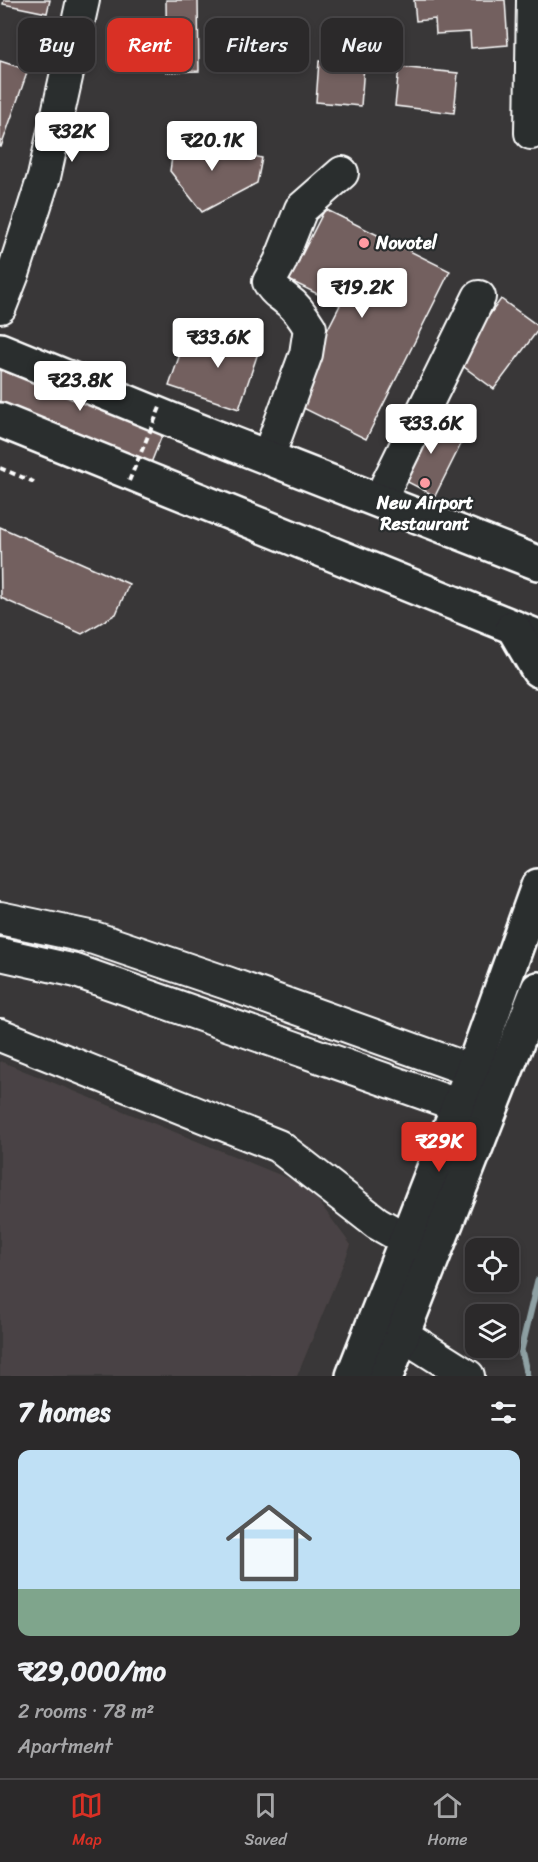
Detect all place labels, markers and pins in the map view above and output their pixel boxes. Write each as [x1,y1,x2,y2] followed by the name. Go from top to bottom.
[36,112,108,163] pin: ₹32K
[163,121,261,172] pin: ₹20.1K
[375,227,438,259] place label: Novotel
[357,236,371,250] marker: Novotel
[313,268,411,319] pin: ₹19.2K
[169,318,267,369] pin: ₹33.6K
[31,361,129,412] pin: ₹23.8K
[382,404,480,455] pin: ₹33.6K
[418,476,432,490] marker: New Airport Restaurant
[376,487,473,540] place label: New Airport Restaurant
[403,1122,475,1173] pin: ₹29K

